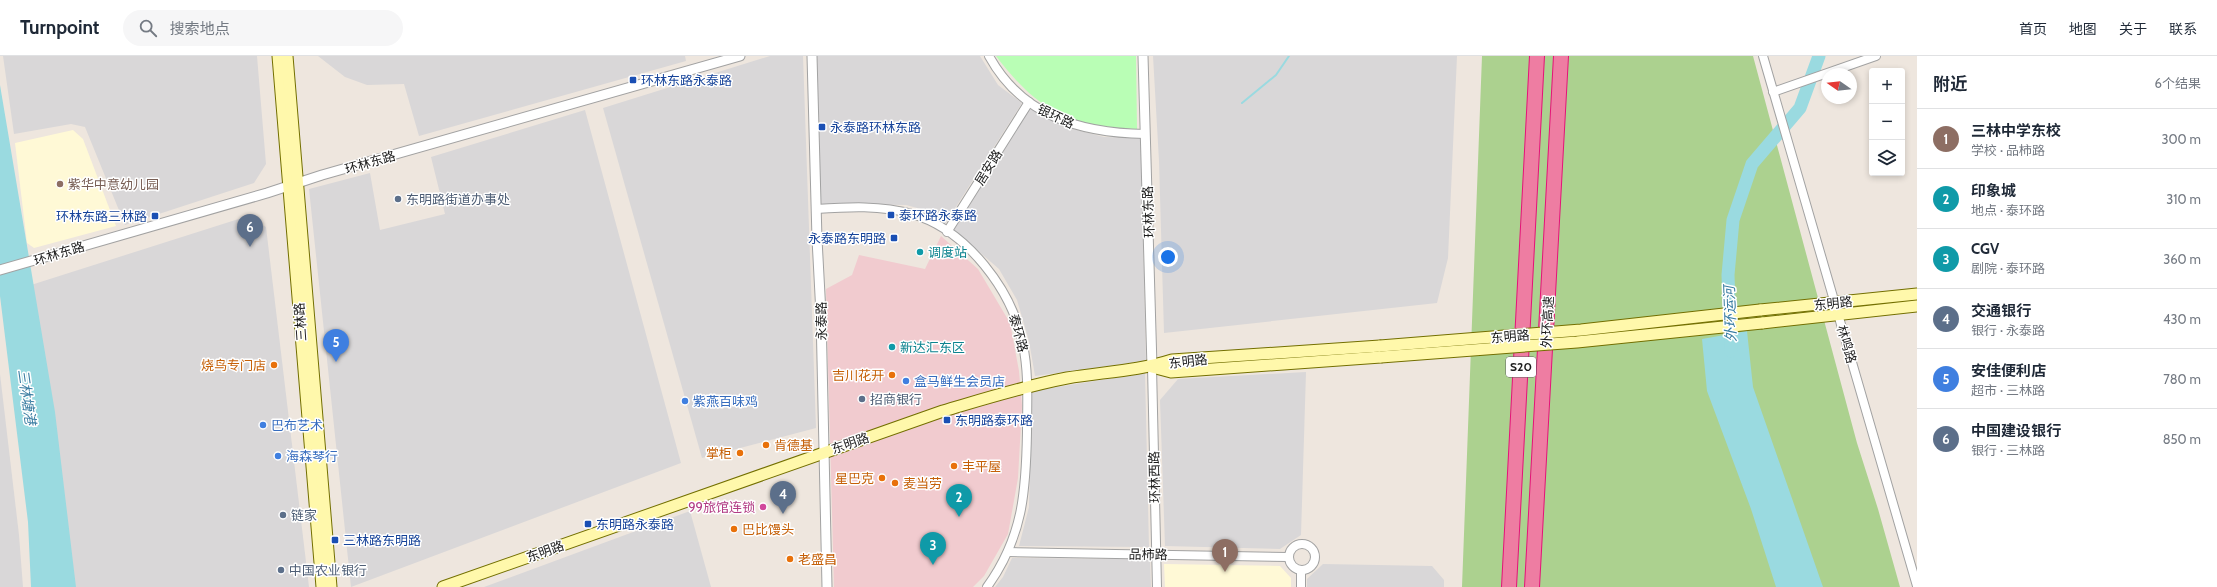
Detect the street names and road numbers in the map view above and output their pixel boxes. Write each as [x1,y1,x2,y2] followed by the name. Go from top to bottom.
[1035,101,1077,131] street label: 银环路
[971,146,1005,188] street label: 居安路
[343,147,397,177] street label: 环林东路
[1139,186,1157,238] street label: 环林东路
[32,238,86,268] street label: 环林东路
[1813,293,1853,313] street label: 东明路
[1538,296,1556,348] street label: 外环高速
[813,301,829,341] street label: 永泰路
[291,302,309,342] street label: 三林路
[1006,312,1032,354] street label: 泰环路
[1834,323,1860,365] street label: 林鸣路
[1490,326,1530,346] street label: 东明路
[1168,351,1208,371] street label: 东明路
[1506,357,1536,377] road number: S20
[829,429,871,457] street label: 东明路
[1146,451,1162,503] street label: 环林西路
[524,537,566,565] street label: 东明路
[1128,546,1168,562] street label: 品柿路

